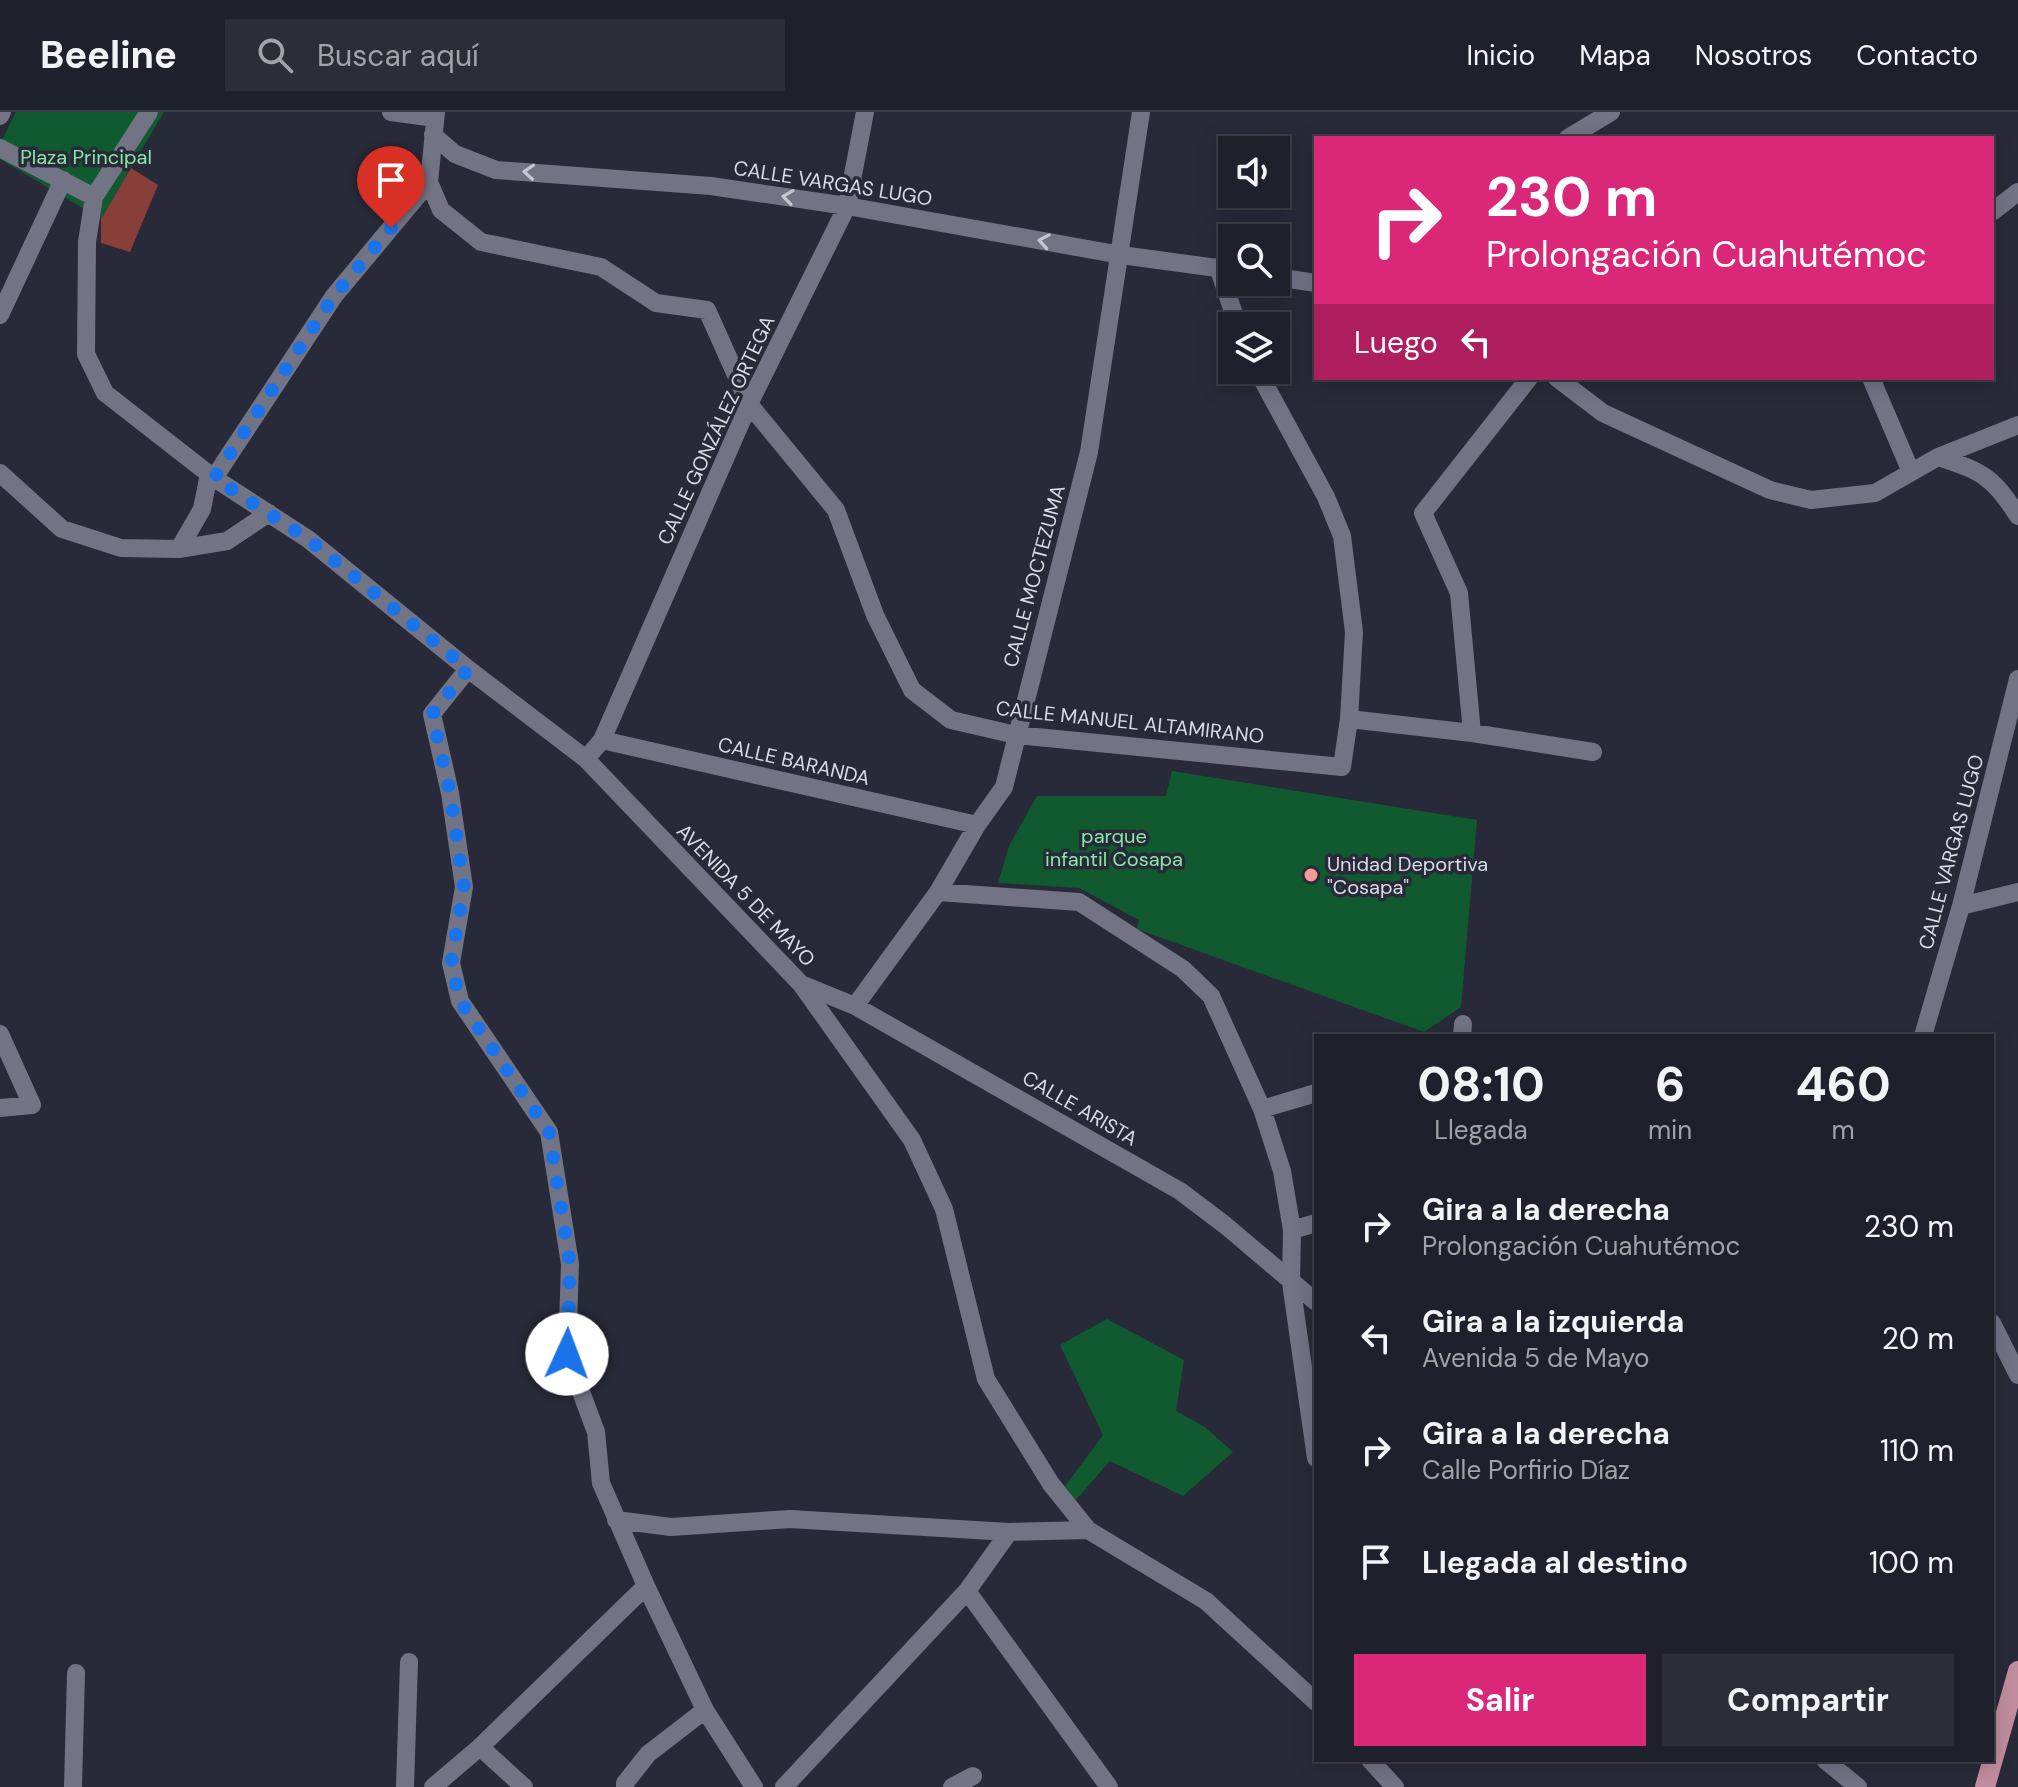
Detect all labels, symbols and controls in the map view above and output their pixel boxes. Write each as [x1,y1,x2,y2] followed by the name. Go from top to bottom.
[225,19,785,91] search box
[40,30,177,80] text: Beeline
[253,33,297,77] icon: search
[317,36,479,75] text: Buscar aquí
[1466,37,1535,74] text: Inicio
[1579,37,1651,74] text: Mapa
[1695,37,1812,74] text: Nosotros
[1856,37,1978,74] text: Contacto
[1218,136,1290,384] map controls
[1218,136,1290,208] button: sound
[20,144,152,170] park label: Plaza Principal
[357,146,425,228] pin
[732,154,934,212] street label: CALLE VARGAS LUGO
[369,158,413,202] icon: arrive
[1486,160,1657,233] text: 230 m
[522,164,535,181] one-way arrow
[1354,168,1458,272] icon: right
[781,189,795,206] one-way arrow
[1218,224,1290,296] button: search
[1486,231,1927,278] text: Prolongación Cuahutémoc
[1037,234,1051,251] one-way arrow
[651,311,781,549] street label: CALLE GONZÁLEZ ORTEGA
[1218,312,1290,384] button: layers
[1454,320,1498,364] icon: left
[1354,323,1438,362] text: Luego
[997,482,1071,670] street label: CALLE MOCTEZUMA
[995,695,1265,749] street label: CALLE MANUEL ALTAMIRANO
[716,731,872,791] street label: CALLE BARANDA
[1912,752,1990,952] street label: CALLE VARGAS LUGO
[671,818,821,972] street label: AVENIDA 5 DE MAYO
[1045,823,1183,872] park label: parque infantil Cosapa
[1327,851,1488,900] place label: Unidad Deportiva "Cosapa"
[1302,866,1320,884] marker: Unidad Deportiva "Cosapa"
[1417,1053,1545,1116] text: 08:10
[1655,1053,1685,1116] text: 6
[1795,1053,1891,1116] text: 460
[1018,1064,1142,1152] street label: CALLE ARISTA
[1434,1113,1528,1147] text: Llegada
[1648,1113,1692,1147] text: min
[1832,1113,1855,1147] text: m
[1422,1190,1670,1229] text: Gira a la derecha
[1354,1204,1398,1248] icon: right
[1864,1207,1954,1246] text: 230 m
[1422,1229,1740,1263] text: Prolongación Cuahutémoc
[1422,1302,1684,1341] text: Gira a la izquierda
[525,1312,609,1396] position arrow
[1354,1316,1398,1360] icon: left
[1882,1319,1954,1358] text: 20 m
[1422,1341,1649,1375] text: Avenida 5 de Mayo
[1422,1414,1670,1453] text: Gira a la derecha
[1354,1428,1398,1472] icon: right
[1880,1431,1954,1470] text: 110 m
[1422,1453,1630,1487] text: Calle Porfirio Díaz
[1354,1540,1398,1584] icon: arrive
[1422,1543,1688,1582] text: Llegada al destino
[1869,1543,1954,1582] text: 100 m
[1354,1654,1646,1746] button: Salir
[1662,1654,1954,1746] button: Compartir

